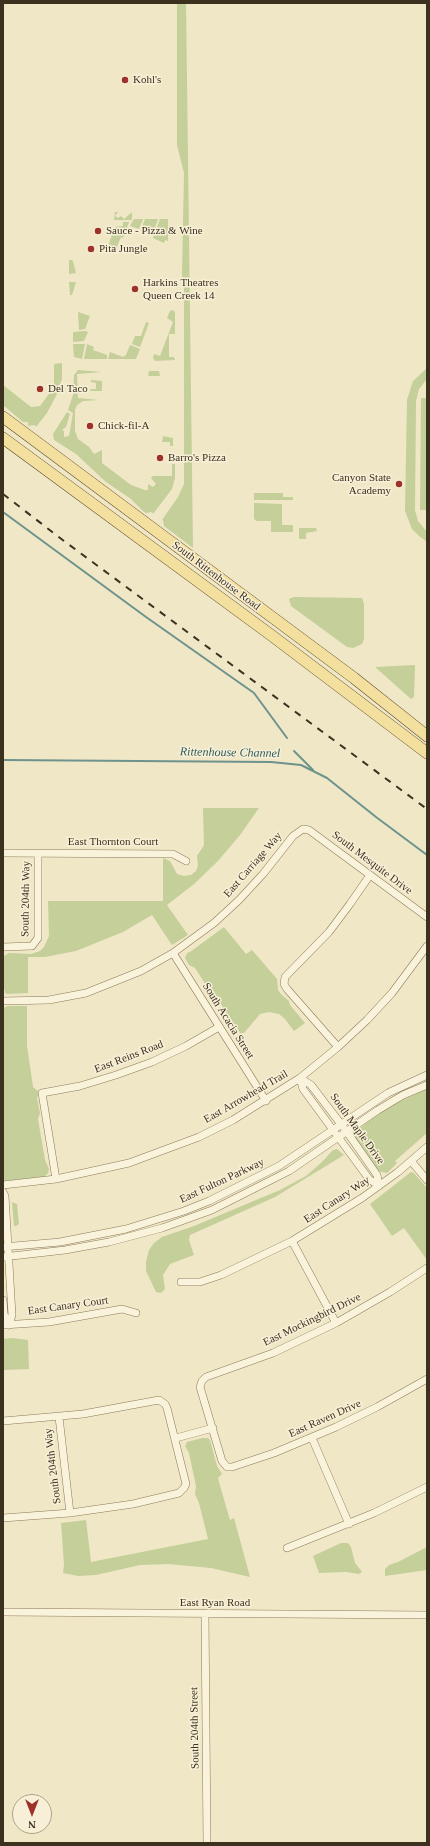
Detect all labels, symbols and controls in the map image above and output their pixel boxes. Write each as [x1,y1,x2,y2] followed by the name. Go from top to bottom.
[133,73,161,87] place label: Kohl's
[120,75,130,85] marker: Kohl's
[106,224,203,238] place label: Sauce - Pizza & Wine
[93,226,103,236] marker: Sauce - Pizza & Wine
[99,242,148,256] place label: Pita Jungle
[86,244,96,254] marker: Pita Jungle
[143,276,218,302] place label: Harkins Theatres Queen Creek 14
[130,284,140,294] marker: Harkins Theatres Queen Creek 14
[48,382,88,396] place label: Del Taco
[35,384,45,394] marker: Del Taco
[98,419,149,433] place label: Chick-fil-A
[85,421,95,431] marker: Chick-fil-A
[168,451,226,465] place label: Barro's Pizza
[155,453,165,463] marker: Barro's Pizza
[332,471,391,497] place label: Canyon State Academy
[394,479,404,489] marker: Canyon State Academy
[169,539,263,613] street label: South Rittenhouse Road
[180,745,280,761] water label: Rittenhouse Channel
[329,828,415,898] street label: South Mesquite Drive
[221,830,285,900] street label: East Carriage Way
[68,835,158,849] street label: East Thornton Court
[19,861,33,937] street label: South 204th Way
[199,980,257,1062] street label: South Acacia Street
[93,1038,165,1076] street label: East Reins Road
[202,1068,290,1126] street label: East Arrowhead Trail
[327,1091,387,1167] street label: South Maple Drive
[178,1156,266,1206] street label: East Fulton Parkway
[301,1174,373,1226] street label: East Canary Way
[261,1291,363,1349] street label: East Mockingbird Drive
[27,1294,109,1318] street label: East Canary Court
[287,1397,363,1441] street label: East Raven Drive
[42,1427,64,1505] street label: South 204th Way
[180,1596,250,1610] street label: East Ryan Road
[188,1687,202,1769] street label: South 204th Street
[12,1794,52,1834] north arrow
[28,1819,36,1831] text: N

